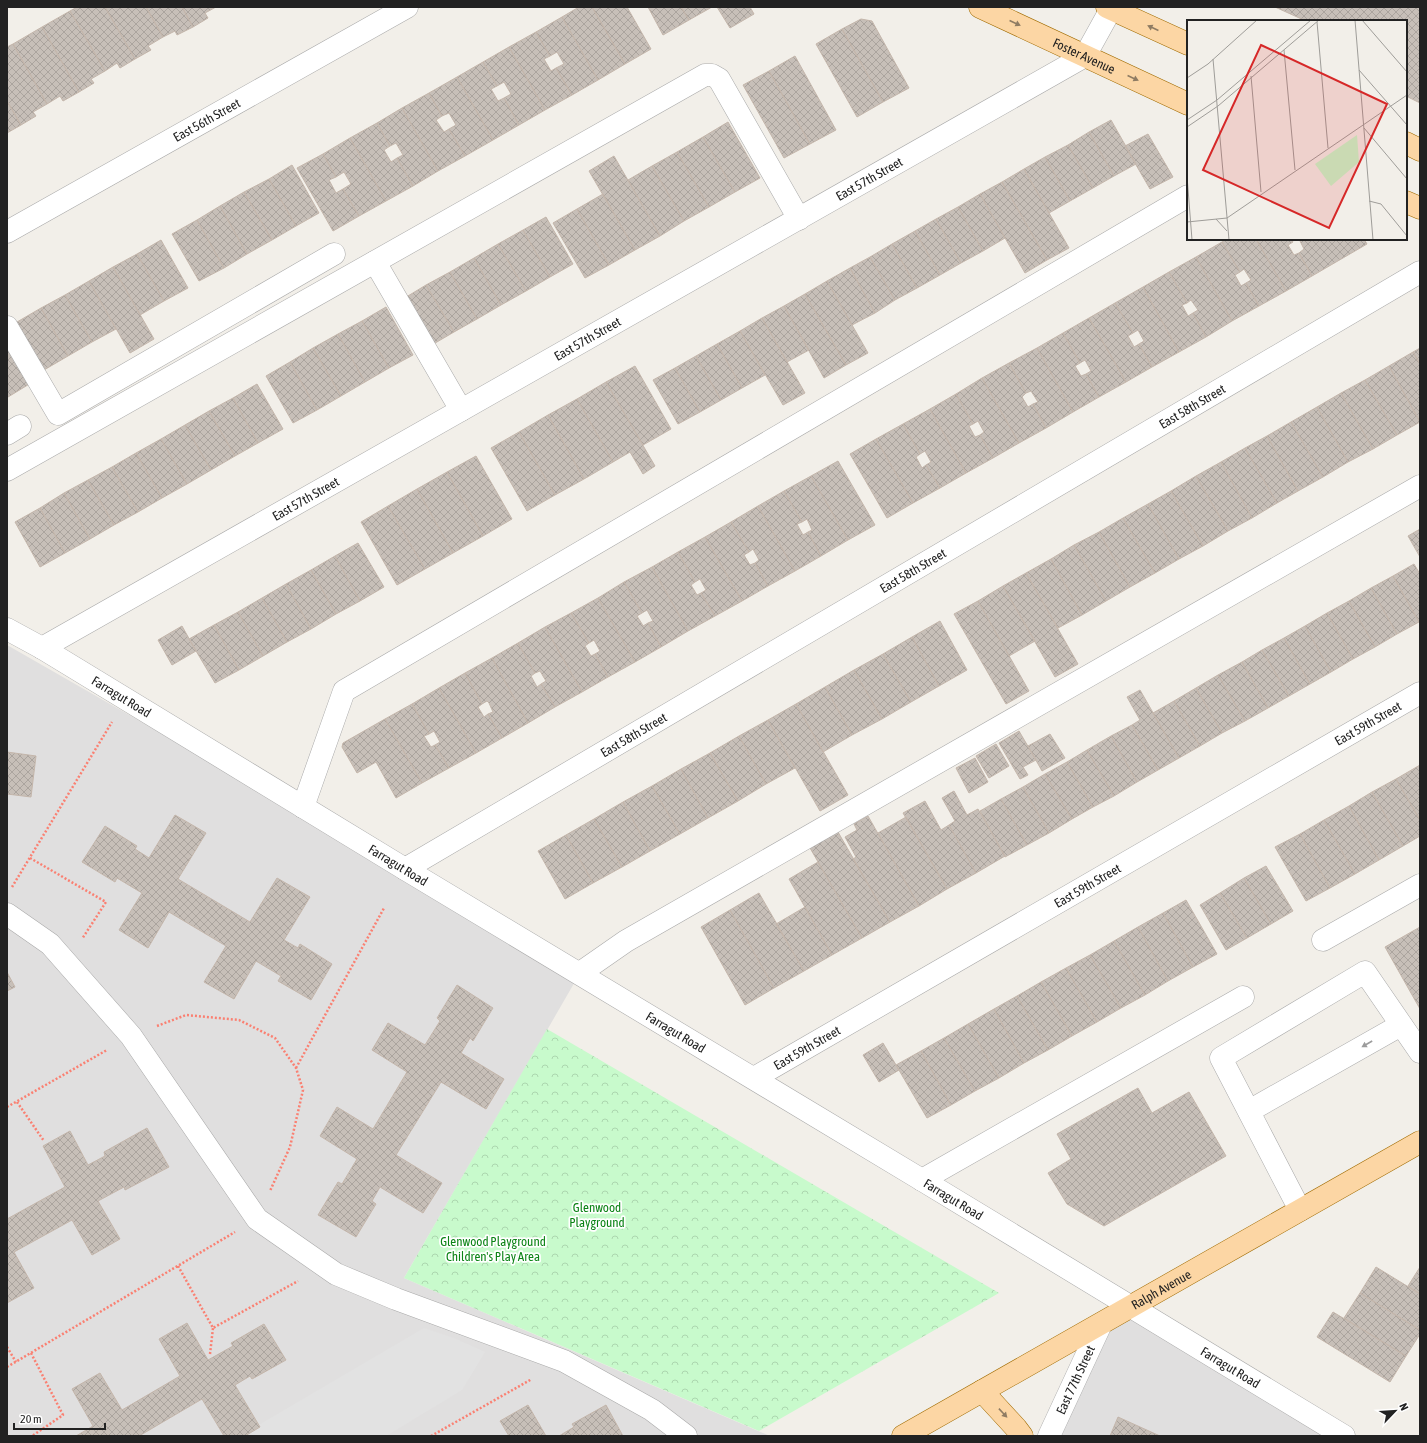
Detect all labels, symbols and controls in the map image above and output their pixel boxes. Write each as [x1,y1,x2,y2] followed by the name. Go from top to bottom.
[1010,20,1021,26] one-way arrow
[1187,20,1407,240] inset map
[1147,25,1158,31] one-way arrow
[1051,35,1118,77] street label: Foster Avenue
[1127,75,1139,81] one-way arrow
[171,95,243,144] street label: East 56th Street
[833,154,905,203] street label: East 57th Street
[551,313,624,363] street label: East 57th Street
[1156,381,1228,431] street label: East 58th Street
[269,473,342,523] street label: East 57th Street
[877,545,949,596] street label: East 58th Street
[89,673,154,720] street label: Farragut Road
[1332,698,1404,748] street label: East 59th Street
[598,709,669,760] street label: East 58th Street
[366,841,431,889] street label: Farragut Road
[1051,860,1123,910] street label: East 59th Street
[643,1008,708,1056] street label: Farragut Road
[771,1022,843,1073] street label: East 59th Street
[1361,1041,1373,1048] one-way arrow
[921,1175,986,1223] street label: Farragut Road
[569,1200,625,1230] park label: Glenwood Playground
[440,1234,546,1264] park label: Glenwood Playground Children's Play Area
[1129,1266,1194,1312] street label: Ralph Avenue
[1053,1343,1098,1417] street label: East 77th Street
[1198,1343,1263,1391] street label: Farragut Road
[1375,1391,1415,1431] north arrow
[1397,1401,1411,1412] text: N
[14,1405,105,1431] scale bar
[998,1408,1008,1418] one-way arrow
[20,1412,42,1426] text: 20 m

